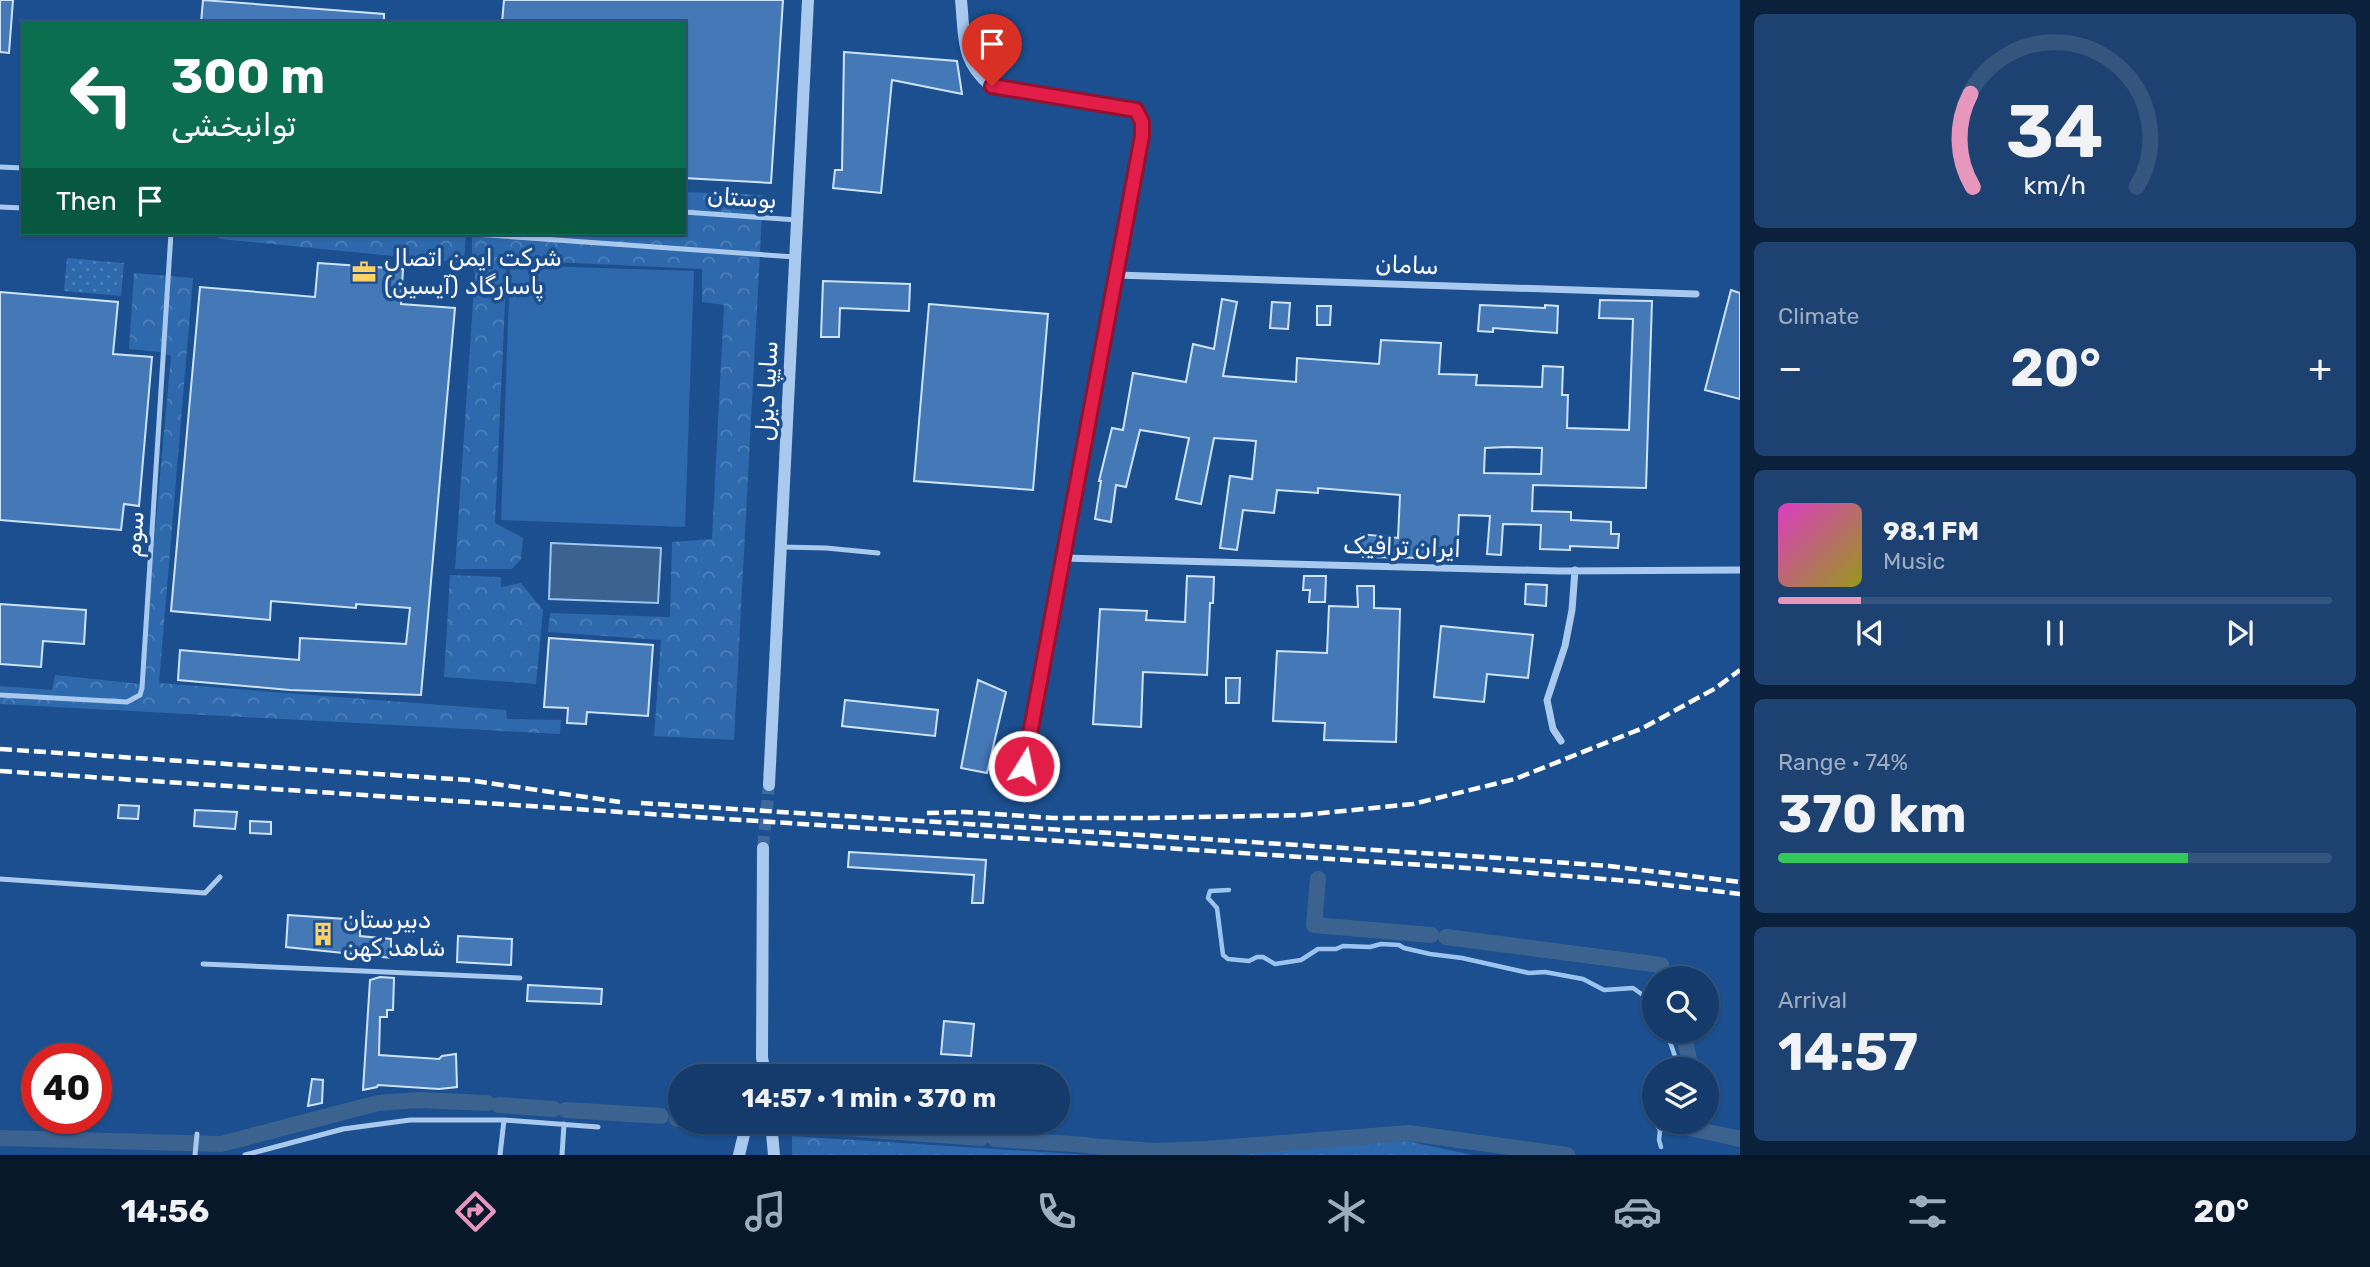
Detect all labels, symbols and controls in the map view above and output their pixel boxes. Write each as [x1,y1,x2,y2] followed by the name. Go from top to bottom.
[962,14,1022,86] pin
[973,25,1011,63] icon: arrive
[171,47,325,105] text: 300 m
[56,49,147,140] icon: left
[2006,89,2104,175] text: 34
[171,106,296,144] text: توانبخشی
[2024,171,2086,200] text: km/h
[131,182,169,220] icon: arrive
[706,182,778,214] street label: بوستان
[56,186,117,217] text: Then
[384,244,562,302] place label: شرکت ایمن اتصال پاسارگاد (آیسین)
[1375,250,1439,280] street label: سامان
[350,258,378,286] office icon: شرکت ایمن اتصال پاسارگاد (آیسین)
[1778,302,1859,330] text: Climate
[2010,337,2101,399] text: 20°
[750,340,786,442] street label: سایپا دیزل
[1778,345,1803,391] text: −
[2308,345,2332,391] text: +
[118,510,152,558] street label: سوم
[1883,516,1979,547] text: 98.1 FM
[1343,531,1461,563] street label: ایران ترافیک
[1883,547,1945,575] text: Music
[1851,614,1889,652] icon: previous
[2036,614,2074,652] icon: pause
[2221,614,2259,652] icon: next
[987,729,1061,803] position arrow
[1778,748,1908,776] text: Range · 74%
[1778,783,1967,845] text: 370 km
[343,906,446,962] place label: دبیرستان شاهد کهن
[309,920,337,948] building icon: دبیرستان شاهد کهن
[1642,966,1719,1134] map controls
[1642,966,1719,1043] button: search
[1778,986,1847,1014] text: Arrival
[1778,1021,1918,1083] text: 14:57
[21,1043,112,1134] speed limit sign: 40
[1642,1057,1719,1134] button: layers
[742,1083,996,1114] text: 14:57 · 1 min · 370 m
[451,1187,500,1236] icon: directions
[741,1187,790,1236] icon: music
[1032,1187,1081,1236] icon: phone
[1322,1187,1371,1236] icon: climate
[1613,1187,1662,1236] icon: car
[1903,1187,1952,1236] icon: filters
[121,1192,209,1230] text: 14:56
[2194,1192,2249,1230] text: 20°

